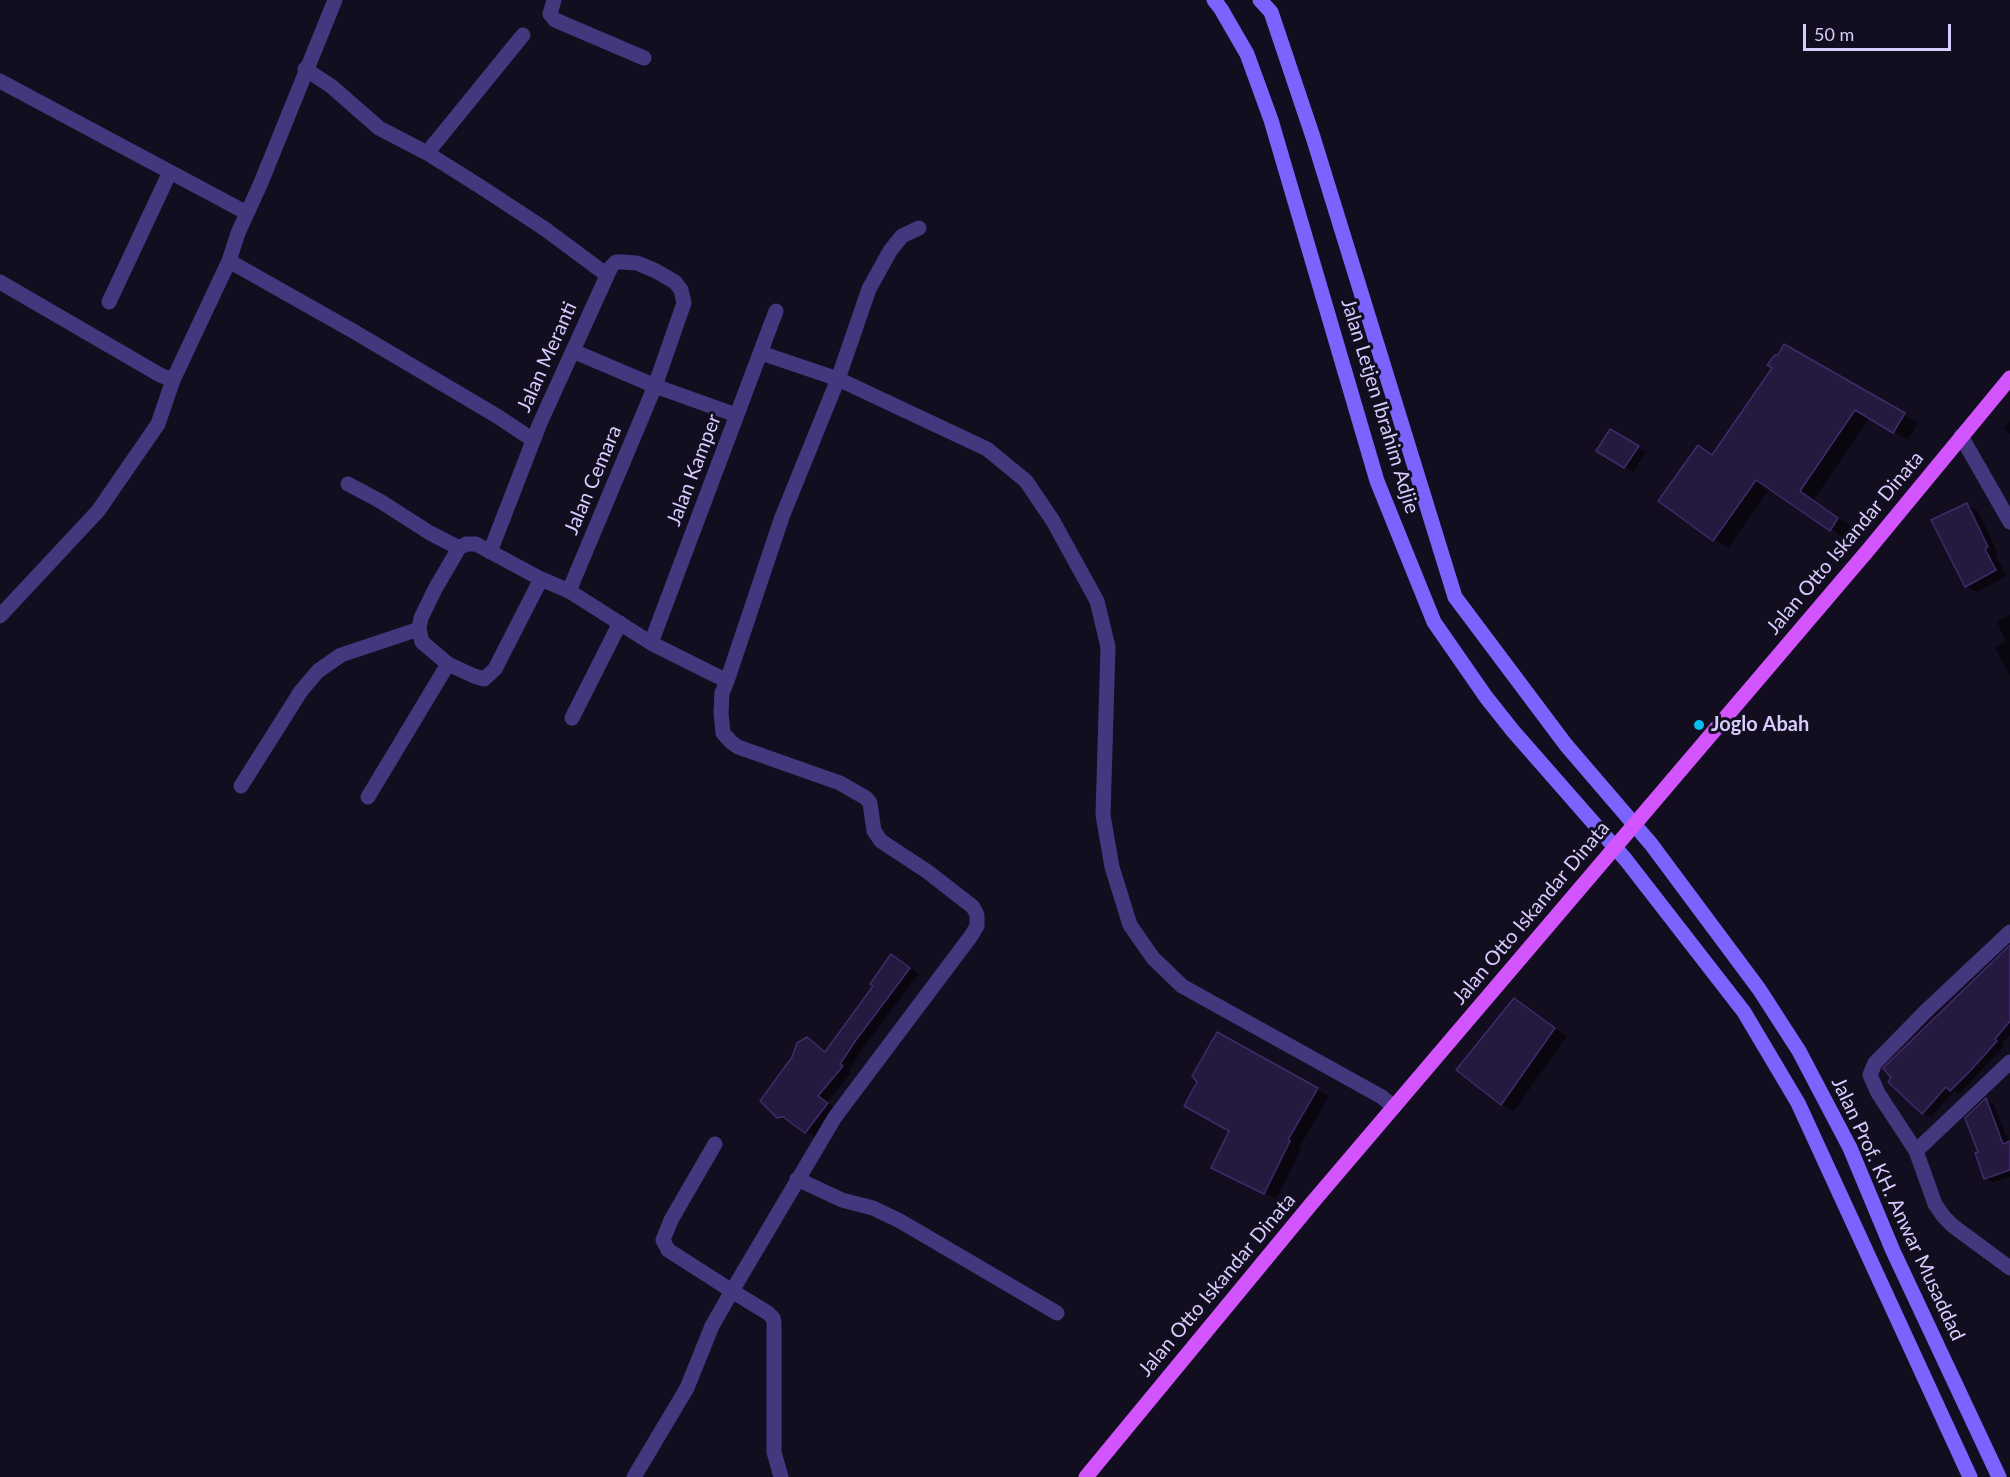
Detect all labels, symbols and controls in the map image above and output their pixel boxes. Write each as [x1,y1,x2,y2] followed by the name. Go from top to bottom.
[1806,12,1954,50] scale bar
[1814,23,1854,45] text: 50 m
[1336,296,1424,516] street label: Jalan Letjen Ibrahim Adjie
[512,298,582,416] street label: Jalan Meranti
[662,411,726,529] street label: Jalan Kamper
[559,422,627,538] street label: Jalan Cemara
[1761,447,1929,639] street label: Jalan Otto Iskandar Dinata
[1711,713,1809,737] place label: Joglo Abah
[1692,718,1706,732] marker: Joglo Abah
[1447,817,1615,1009] street label: Jalan Otto Iskandar Dinata
[1826,1074,1970,1344] street label: Jalan Prof. KH. Anwar Musaddad
[1133,1189,1301,1381] street label: Jalan Otto Iskandar Dinata

